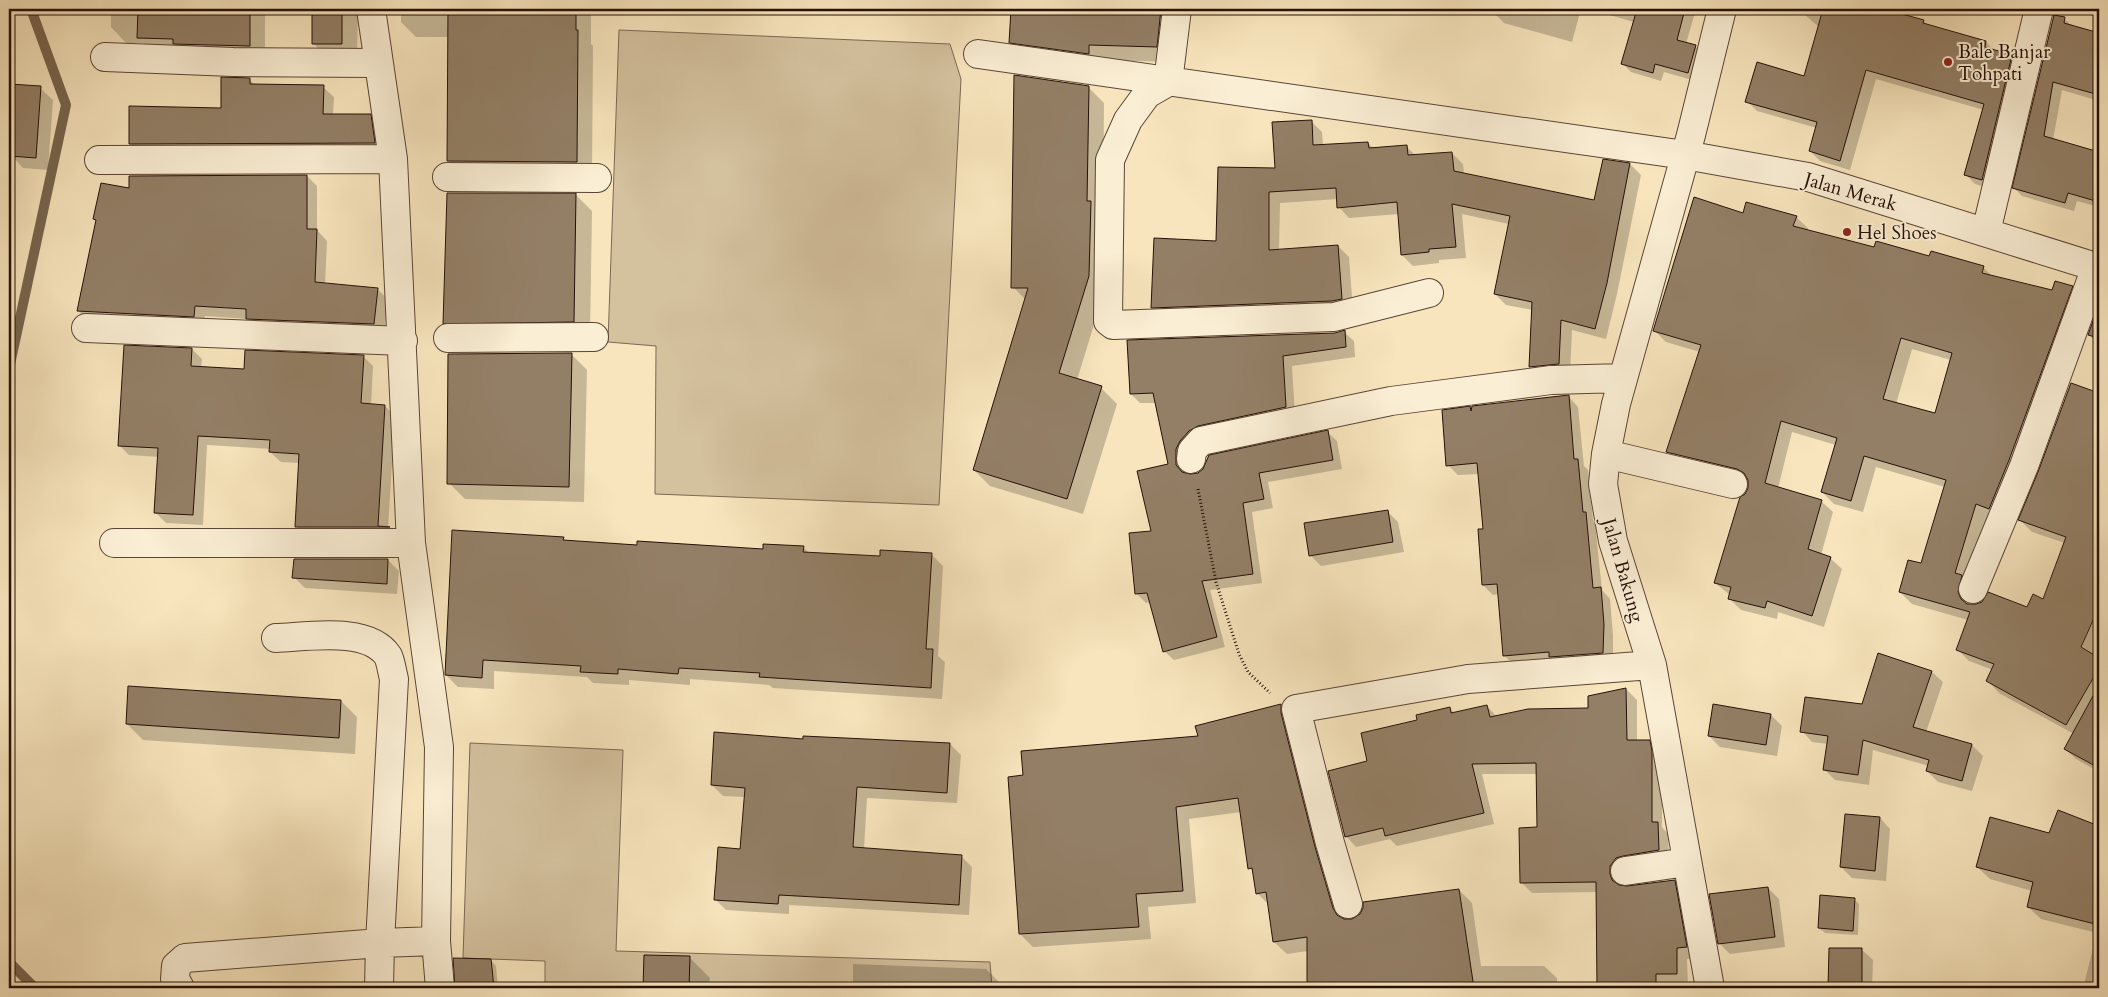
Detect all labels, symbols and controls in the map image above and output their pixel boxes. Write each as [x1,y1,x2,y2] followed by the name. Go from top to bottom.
[1958,39,2050,87] place label: Bale Banjar Tohpati
[1942,56,1954,68] marker: Bale Banjar Tohpati
[1798,165,1901,218] street label: Jalan Merak
[1857,220,1937,246] place label: Hel Shoes
[1841,226,1853,238] marker: Hel Shoes
[1595,512,1650,625] street label: Jalan Bakung

